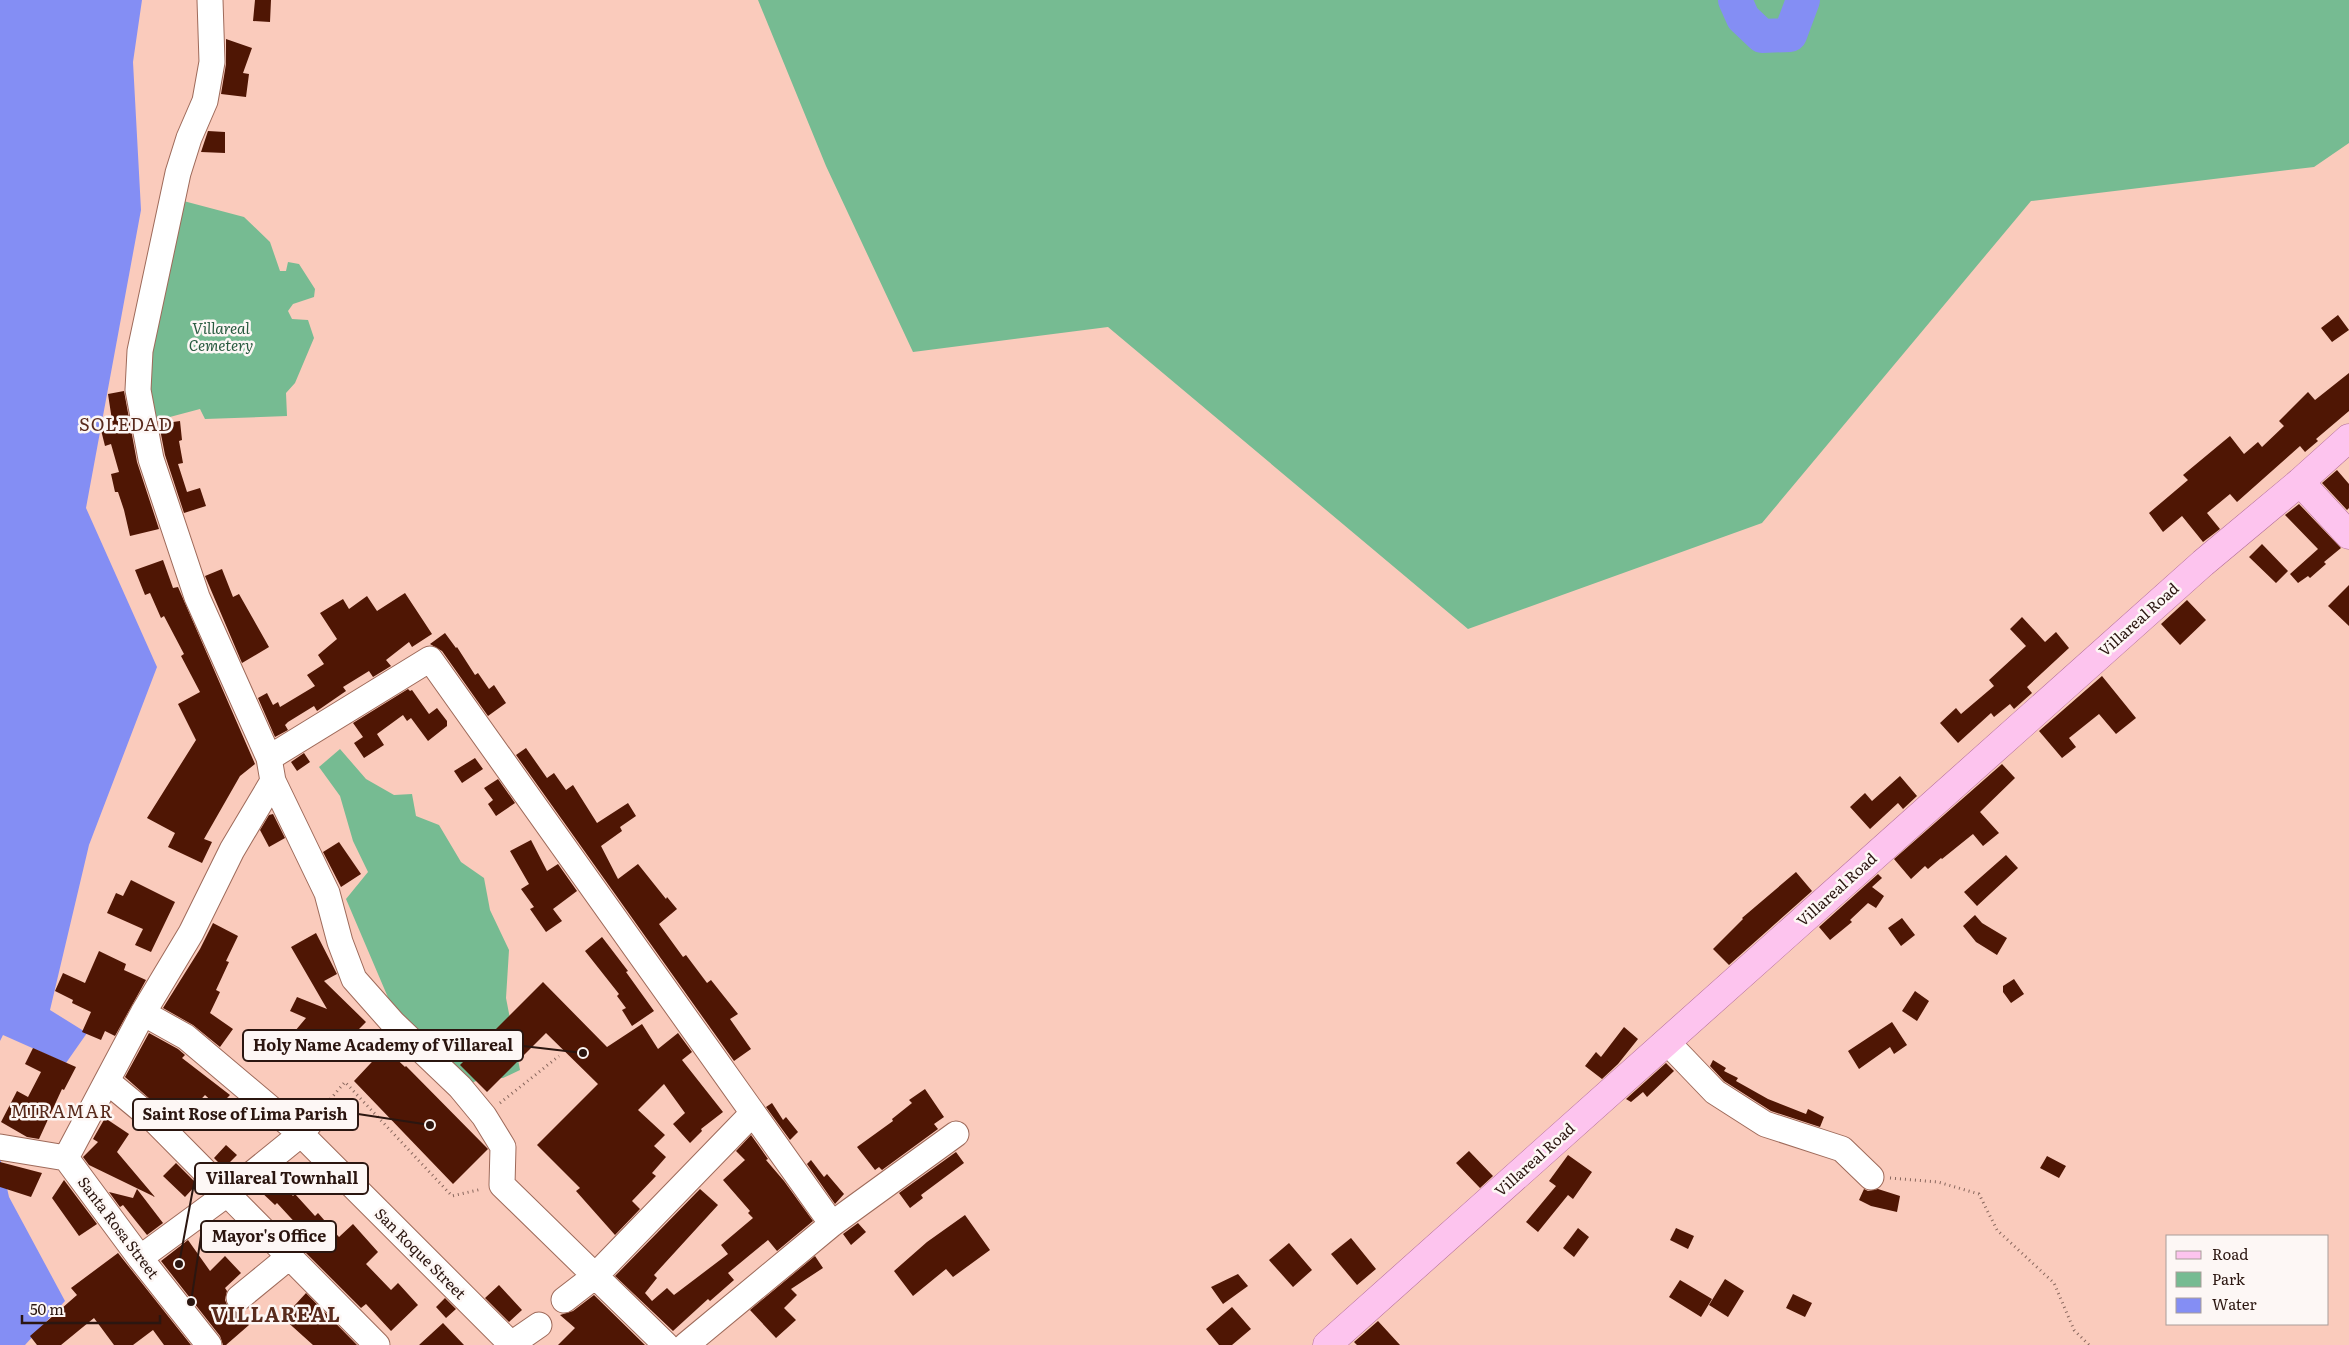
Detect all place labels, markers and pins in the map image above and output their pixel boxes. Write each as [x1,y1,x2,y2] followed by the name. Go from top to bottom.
[243,1030,523,1061] callout: Holy Name Academy of Villareal
[133,1099,358,1130] callout: Saint Rose of Lima Parish
[195,1163,368,1194] callout: Villareal Townhall
[201,1221,336,1252] callout: Mayor's Office

